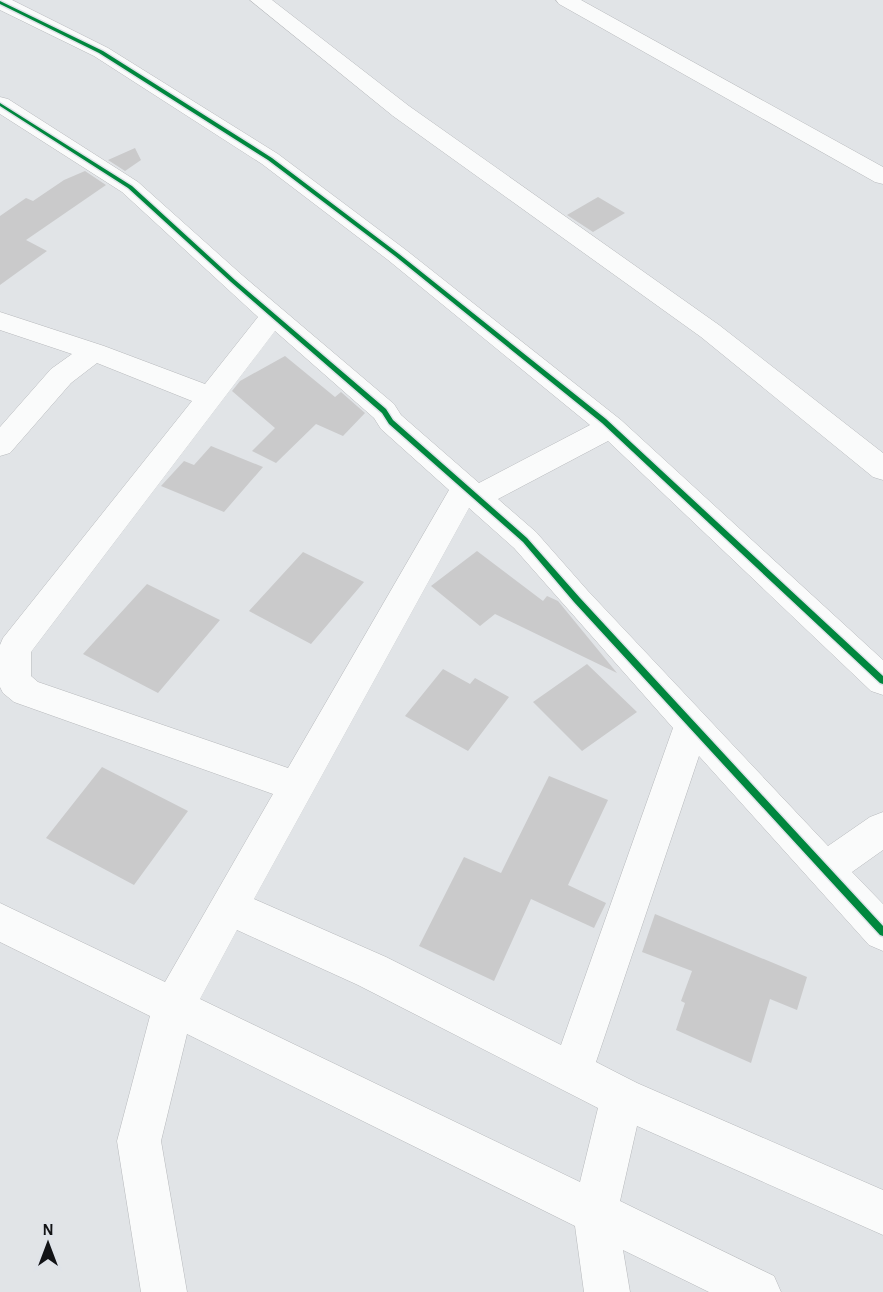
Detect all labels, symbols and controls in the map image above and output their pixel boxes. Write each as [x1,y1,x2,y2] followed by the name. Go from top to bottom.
[18,1214,78,1274] north arrow
[42,1222,54,1238] text: N

